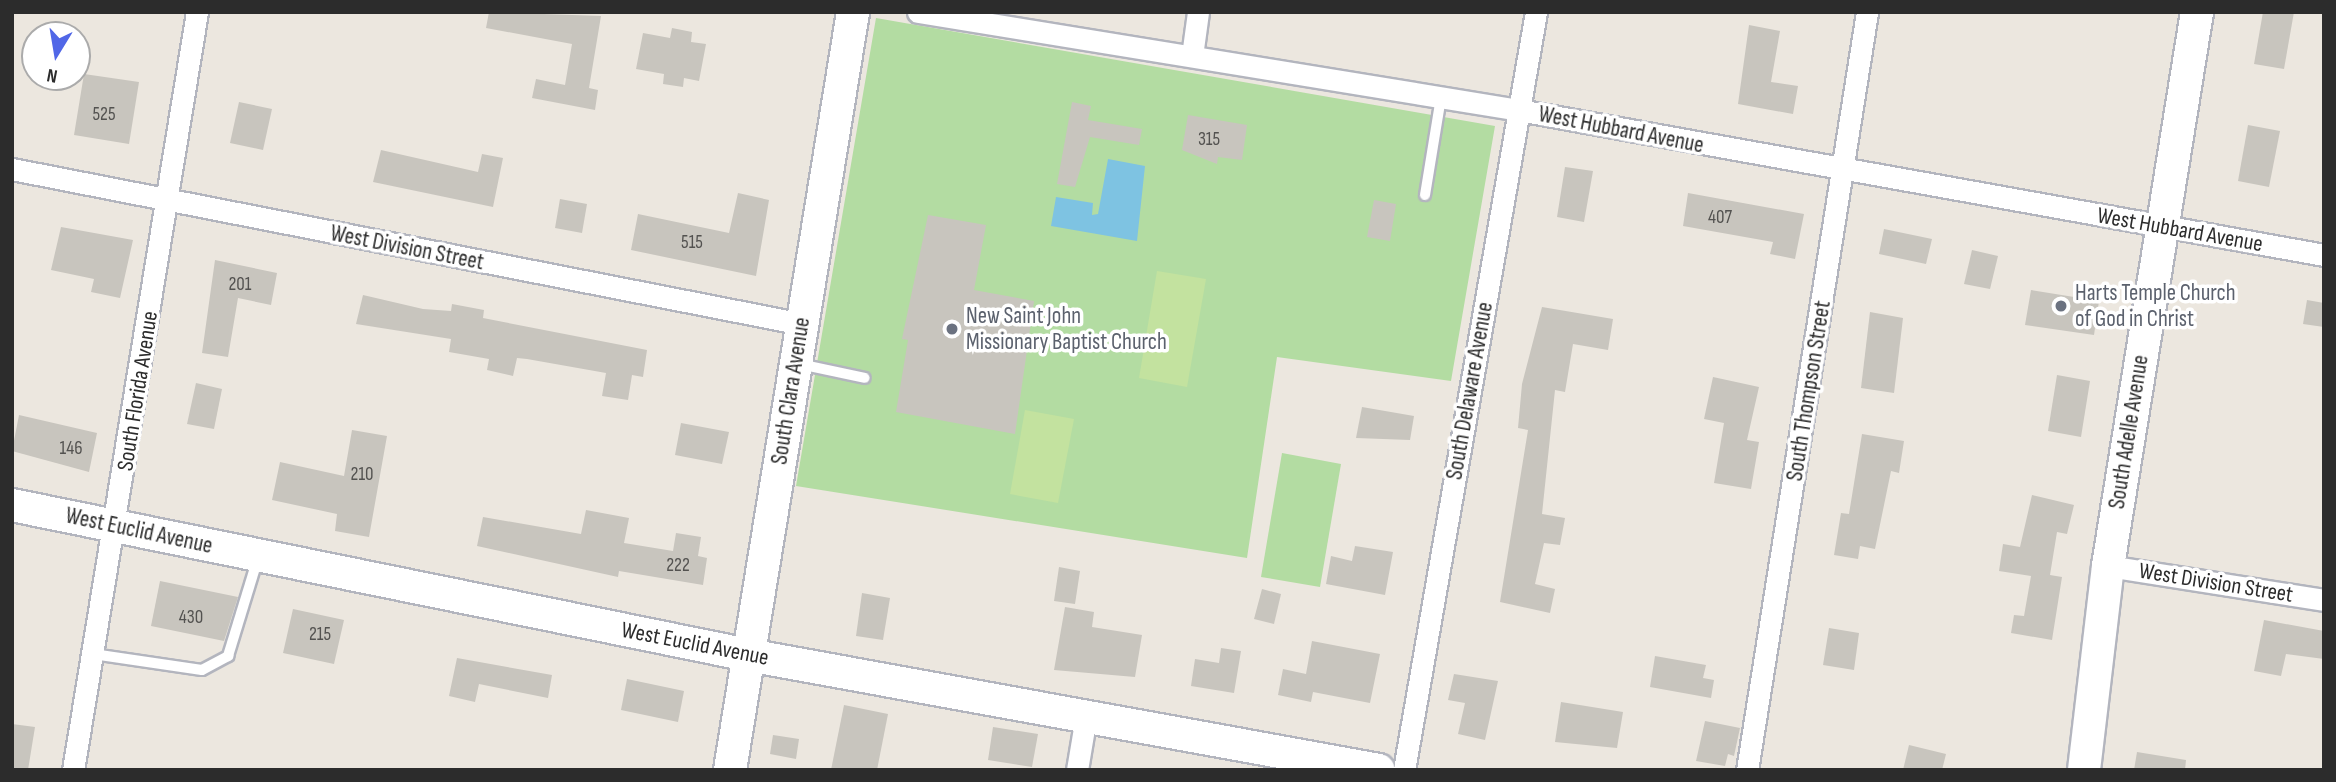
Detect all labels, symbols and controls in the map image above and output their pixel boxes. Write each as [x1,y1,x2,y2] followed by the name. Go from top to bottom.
[21,21,91,91] north arrow
[45,63,59,87] text: N
[1536,100,1706,160] street label: West Hubbard Avenue
[92,104,116,126] house number: 525
[1198,129,1220,151] house number: 315
[2095,202,2265,258] street label: West Hubbard Avenue
[1708,207,1732,229] house number: 407
[328,220,486,276] street label: West Division Street
[681,232,703,254] house number: 515
[229,274,251,296] house number: 201
[2075,279,2236,333] place label: Harts Temple Church of God in Christ
[2053,298,2069,314] marker: Harts Temple Church of God in Christ
[1781,299,1837,483] street label: South Thompson Street
[1441,300,1499,482] street label: South Delaware Avenue
[966,302,1167,356] place label: New Saint John Missionary Baptist Church
[112,309,164,473] street label: South Florida Avenue
[766,315,816,467] street label: South Clara Avenue
[944,321,960,337] marker: New Saint John Missionary Baptist Church
[2103,353,2155,511] street label: South Adelle Avenue
[60,438,82,460] house number: 146
[350,464,374,486] house number: 210
[63,502,215,560] street label: West Euclid Avenue
[666,555,690,577] house number: 222
[2137,557,2295,609] street label: West Division Street
[179,607,203,629] house number: 430
[619,616,771,672] street label: West Euclid Avenue
[309,624,331,646] house number: 215

